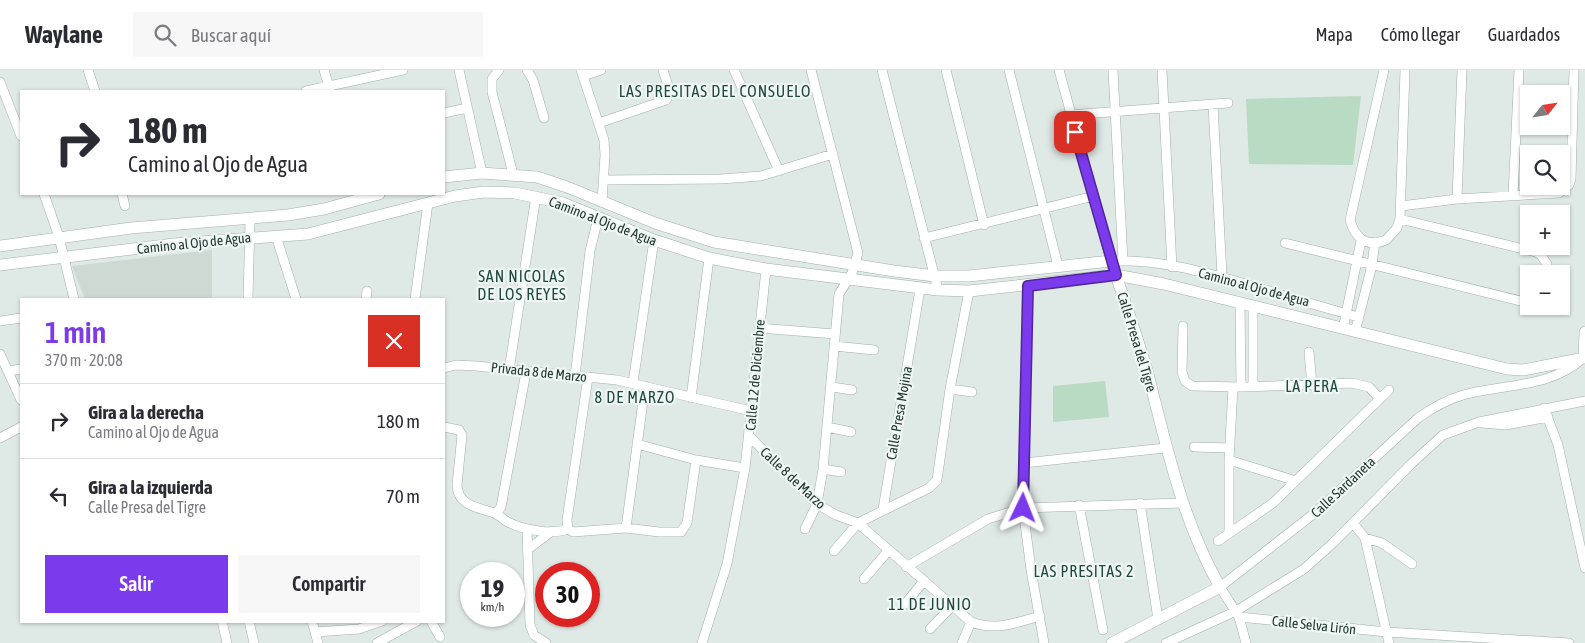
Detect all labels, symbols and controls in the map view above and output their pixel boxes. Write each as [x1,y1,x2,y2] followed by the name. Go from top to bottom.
[133,12,483,57] search box
[25,21,103,48] text: Waylane
[151,21,179,49] icon: search
[191,24,271,46] text: Buscar aquí
[1315,24,1353,45] text: Mapa
[1381,24,1460,45] text: Cómo llegar
[1488,24,1560,45] text: Guardados
[619,82,811,100] district label: LAS PRESITAS DEL CONSUELO
[1520,85,1570,135] north arrow
[1520,85,1570,315] map controls
[45,110,110,175] icon: right
[128,110,207,150] text: 180 m
[1054,111,1096,153] pin
[1061,118,1089,146] icon: arrive
[1520,145,1570,195] button: search
[128,151,308,177] text: Camino al Ojo de Agua
[547,193,659,249] street label: Camino al Ojo de Agua
[1520,205,1570,255] button: +
[136,229,252,257] street label: Camino al Ojo de Agua
[1197,264,1311,310] street label: Camino al Ojo de Agua
[1520,265,1570,315] button: −
[477,267,567,303] district label: SAN NICOLAS DE LOS REYES
[1114,290,1160,394] street label: Calle Presa del Tigre
[45,315,106,349] text: 1 min
[368,315,420,367] button: close
[742,319,768,431] street label: Calle 12 de Diciembre
[45,351,123,369] text: 370 m · 20:08
[490,359,588,385] street label: Privada 8 de Marzo
[883,365,915,461] street label: Calle Presa Mojina
[1285,377,1339,395] district label: LA PERA
[595,388,675,406] district label: 8 DE MARZO
[88,401,204,423] text: Gira a la derecha
[45,407,73,435] icon: right
[377,410,420,432] text: 180 m
[88,423,219,441] text: Camino al Ojo de Agua
[757,444,829,512] street label: Calle 8 de Marzo
[1308,453,1378,521] street label: Calle Sardaneta
[88,476,213,498] text: Gira a la izquierda
[996,481,1048,533] position arrow
[45,482,73,510] icon: left
[386,485,420,507] text: 70 m
[88,498,206,516] text: Calle Presa del Tigre
[45,555,228,613] button: Salir
[238,555,420,613] button: Compartir
[535,562,600,627] speed limit sign: 30
[1033,562,1135,580] district label: LAS PRESITAS 2
[481,574,504,602] text: 19
[888,595,972,613] district label: 11 DE JUNIO
[481,600,504,614] text: km/h
[1271,613,1357,637] street label: Calle Selva Lirón

